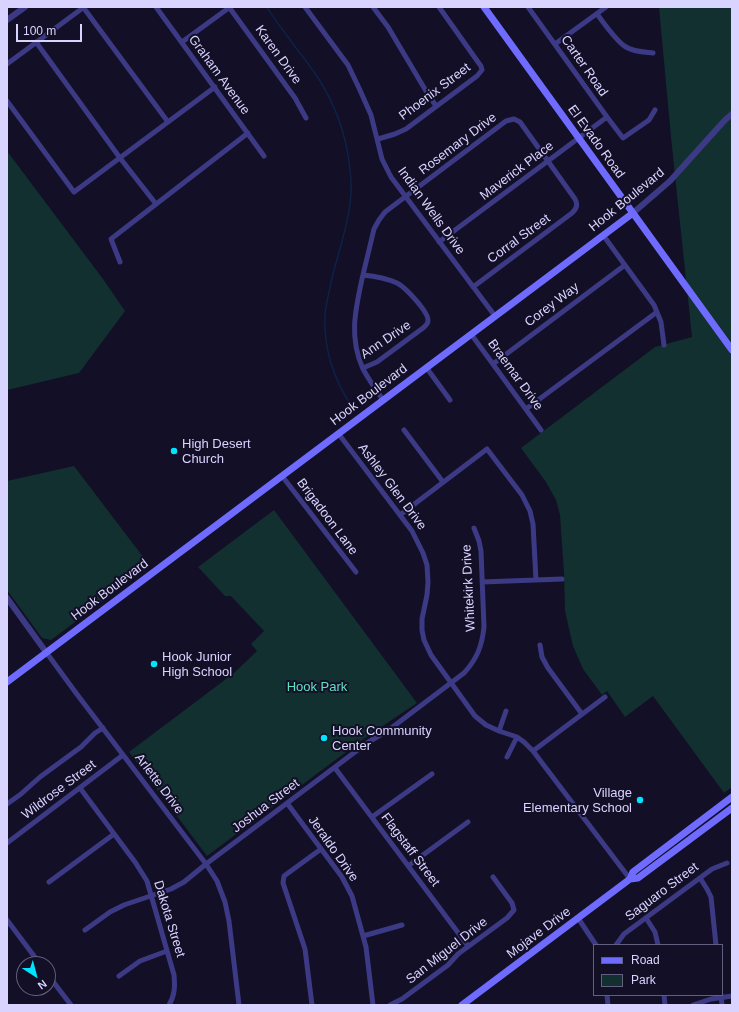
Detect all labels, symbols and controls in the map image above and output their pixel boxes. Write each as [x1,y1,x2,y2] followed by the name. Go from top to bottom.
[18,16,84,42] scale bar
[252,23,304,87] street label: Karen Drive
[23,24,56,38] text: 100 m
[185,32,253,118] street label: Graham Avenue
[557,33,611,99] street label: Carter Road
[396,60,474,124] street label: Phoenix Street
[564,102,628,182] street label: El Evado Road
[416,110,500,178] street label: Rosemary Drive
[477,138,557,204] street label: Maverick Place
[394,164,468,258] street label: Indian Wells Drive
[586,165,668,235] street label: Hook Boulevard
[485,211,553,267] street label: Corral Street
[522,280,582,330] street label: Corey Way
[358,318,414,362] street label: Ann Drive
[484,337,546,413] street label: Braemar Drive
[327,361,411,429] street label: Hook Boulevard
[182,436,251,467] place label: High Desert Church
[354,441,430,533] street label: Ashley Glen Drive
[169,446,179,456] marker: High Desert Church
[293,476,361,558] street label: Brigadoon Lane
[459,544,479,632] street label: Whitekirk Drive
[68,556,152,624] street label: Hook Boulevard
[162,649,232,680] place label: Hook Junior High School
[149,659,159,669] marker: Hook Junior High School
[287,679,347,695] park label: Hook Park
[332,723,432,754] place label: Hook Community Center
[319,733,329,743] marker: Hook Community Center
[131,751,187,817] street label: Arlette Drive
[19,757,99,823] street label: Wildrose Street
[229,776,303,836] street label: Joshua Street
[523,785,632,816] place label: Village Elementary School
[635,795,645,805] marker: Village Elementary School
[377,810,443,890] street label: Flagstaff Street
[305,813,361,885] street label: Jeraldo Drive
[622,859,702,925] street label: Saguaro Street
[150,879,188,959] street label: Dakota Street
[504,904,574,962] street label: Mojave Drive
[403,914,491,988] street label: San Miguel Drive
[593,944,723,996] legend
[631,953,660,967] text: Road
[16,956,56,996] north arrow
[631,973,656,987] text: Park
[36,978,49,992] text: N

